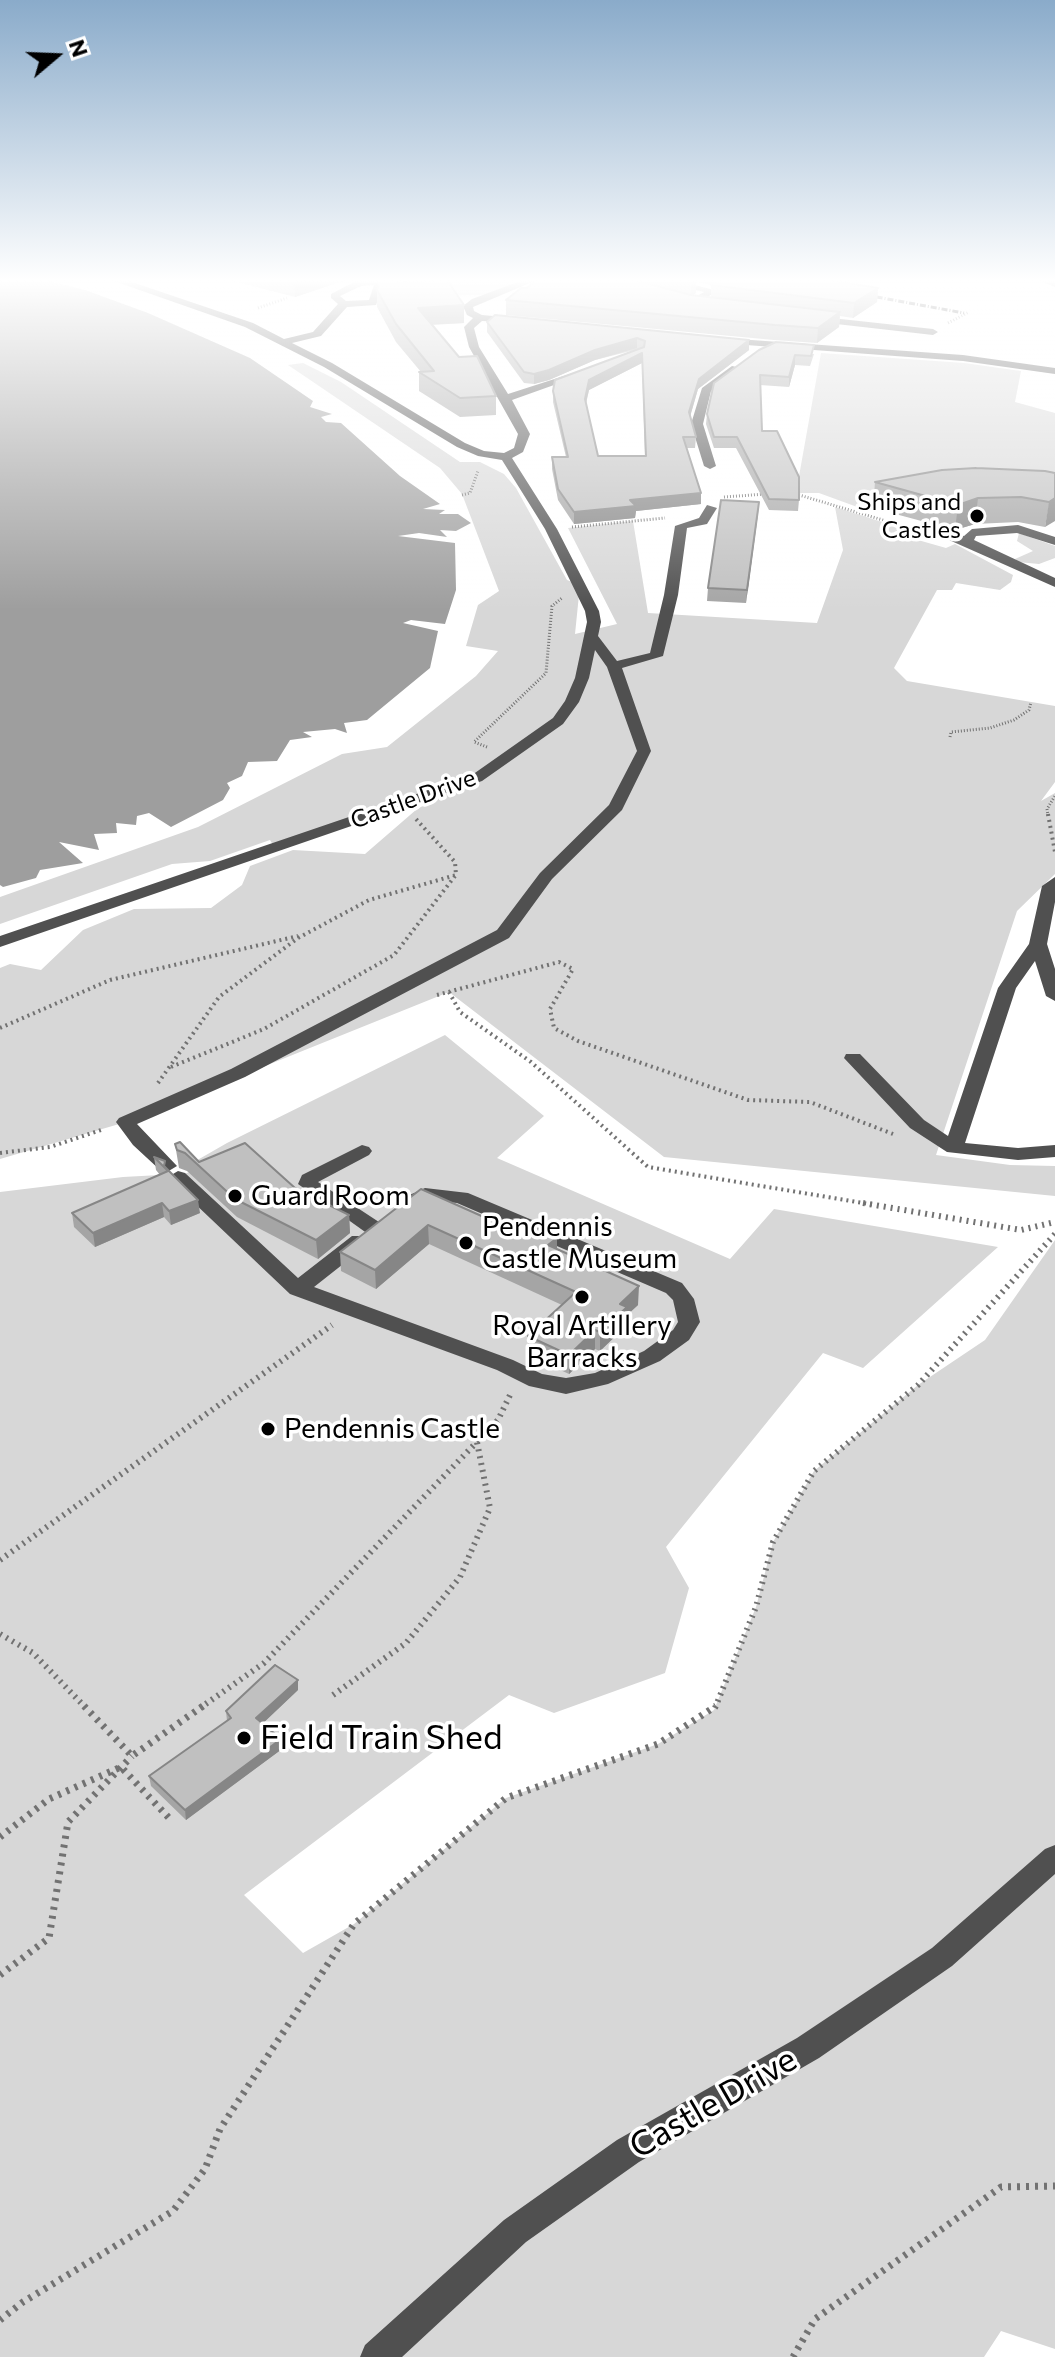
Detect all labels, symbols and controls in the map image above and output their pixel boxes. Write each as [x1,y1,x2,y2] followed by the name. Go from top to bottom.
[16,16,96,96] north arrow
[64,36,95,60] text: N
[857,488,961,544] place label: Ships and Castles
[968,507,986,525] marker: Ships and Castles
[347,763,479,835] street label: Castle Drive
[251,1179,410,1213] place label: Guard Room
[226,1187,244,1205] marker: Guard Room
[482,1210,677,1276] place label: Pendennis Castle Museum
[457,1234,475,1252] marker: Pendennis Castle Museum
[573,1288,591,1306] marker: Royal Artillery Barracks
[492,1309,672,1375] place label: Royal Artillery Barracks
[284,1412,500,1446] place label: Pendennis Castle
[259,1420,277,1438] marker: Pendennis Castle
[260,1718,503,1758] place label: Field Train Shed
[235,1729,253,1747] marker: Field Train Shed
[622,2039,804,2167] street label: Castle Drive

